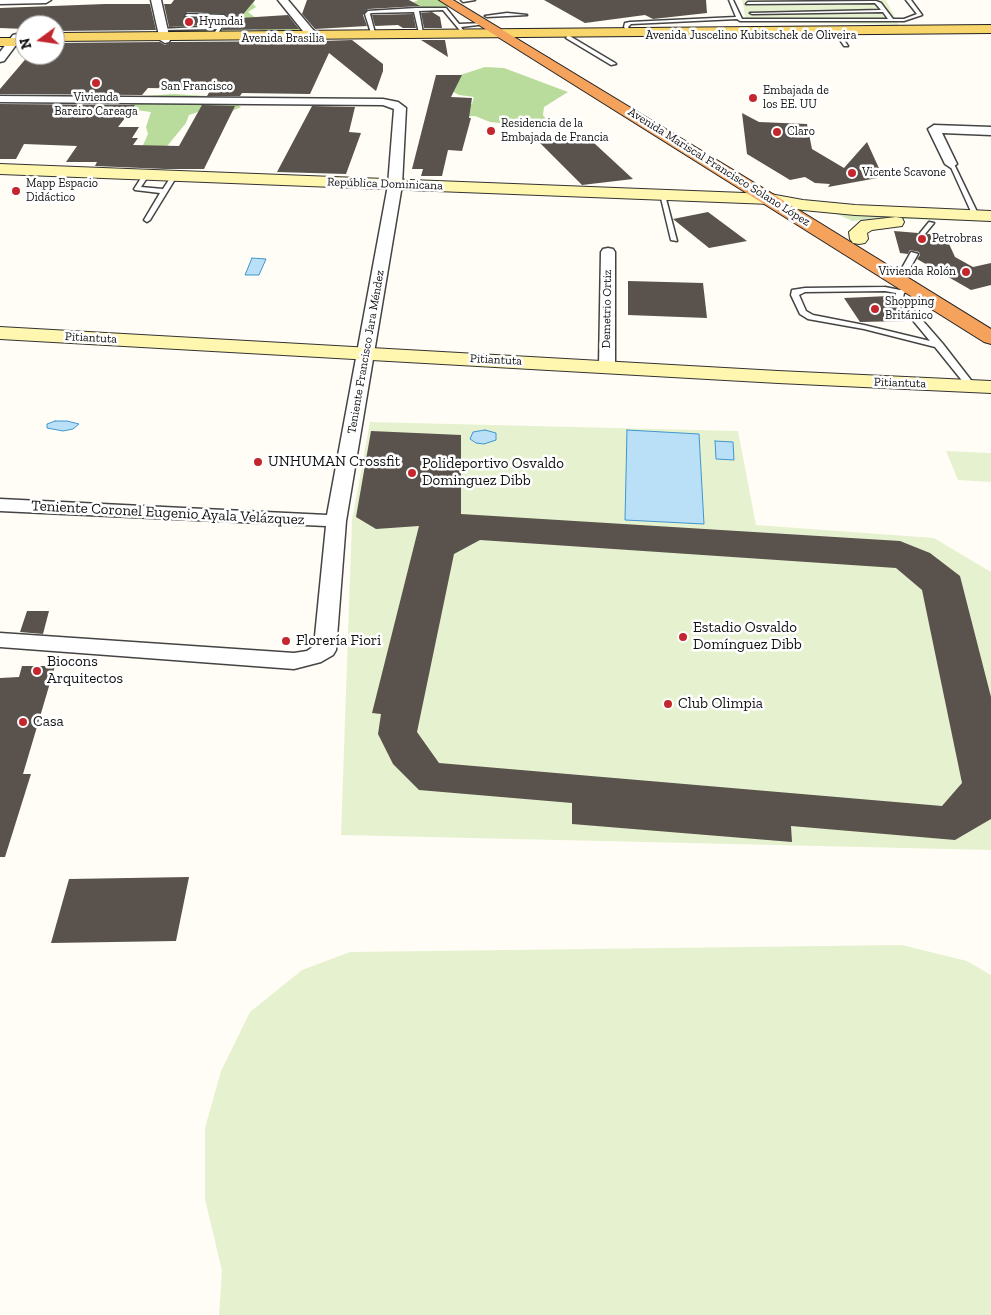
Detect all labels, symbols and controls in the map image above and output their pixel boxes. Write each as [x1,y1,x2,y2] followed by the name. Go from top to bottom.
[15,15,65,65] north arrow
[199,15,243,29] place label: Hyundai
[183,16,195,28] marker: Hyundai
[645,29,857,43] street label: Avenida Juscelino Kubitschek de Oliveira
[241,32,325,46] street label: Avenida Brasilia
[16,36,35,51] text: N
[90,77,102,89] marker: Vivienda Bareiro Careaga
[161,80,233,94] street label: San Francisco
[763,84,829,112] place label: Embajada de los EE. UU
[54,91,138,119] place label: Vivienda Bareiro Careaga
[747,92,759,104] marker: Embajada de los EE. UU
[625,105,813,229] street label: Avenida Mariscal Francisco Solano López
[501,117,609,145] place label: Residencia de la Embajada de Francia
[485,125,497,137] marker: Residencia de la Embajada de Francia
[787,125,815,139] place label: Claro
[771,126,783,138] marker: Claro
[862,166,946,180] place label: Vicente Scavone
[846,167,858,179] marker: Vicente Scavone
[327,175,443,193] street label: República Dominicana
[26,177,98,205] place label: Mapp Espacio Didáctico
[10,185,22,197] marker: Mapp Espacio Didáctico
[932,232,982,246] place label: Petrobras
[916,233,928,245] marker: Petrobras
[879,265,956,279] place label: Vivienda Rolón
[960,266,972,278] marker: Vivienda Rolón
[344,269,388,435] street label: Teniente Francisco Jara Méndez
[599,269,615,349] street label: Demetrio Ortiz
[885,295,934,323] place label: Shopping Británico
[869,303,881,315] marker: Shopping Británico
[65,329,117,347] street label: Pitiantuta
[470,351,522,369] street label: Pitiantuta
[874,375,926,391] street label: Pitiantuta
[268,453,400,471] place label: UNHUMAN Crossfit
[422,455,564,490] place label: Polideportivo Osvaldo Dominguez Dibb
[252,456,264,468] marker: UNHUMAN Crossfit
[406,467,418,479] marker: Polideportivo Osvaldo Dominguez Dibb
[31,497,305,529] street label: Teniente Coronel Eugenio Ayala Velázquez
[693,619,802,654] place label: Estadio Osvaldo Domínguez Dibb
[677,631,689,643] marker: Estadio Osvaldo Domínguez Dibb
[296,632,381,650] place label: Florería Fiori
[280,635,292,647] marker: Florería Fiori
[47,653,123,688] place label: Biocons Arquitectos
[31,665,43,677] marker: Biocons Arquitectos
[678,695,763,713] place label: Club Olimpia
[662,698,674,710] marker: Club Olimpia
[33,713,64,731] place label: Casa
[17,716,29,728] marker: Casa

